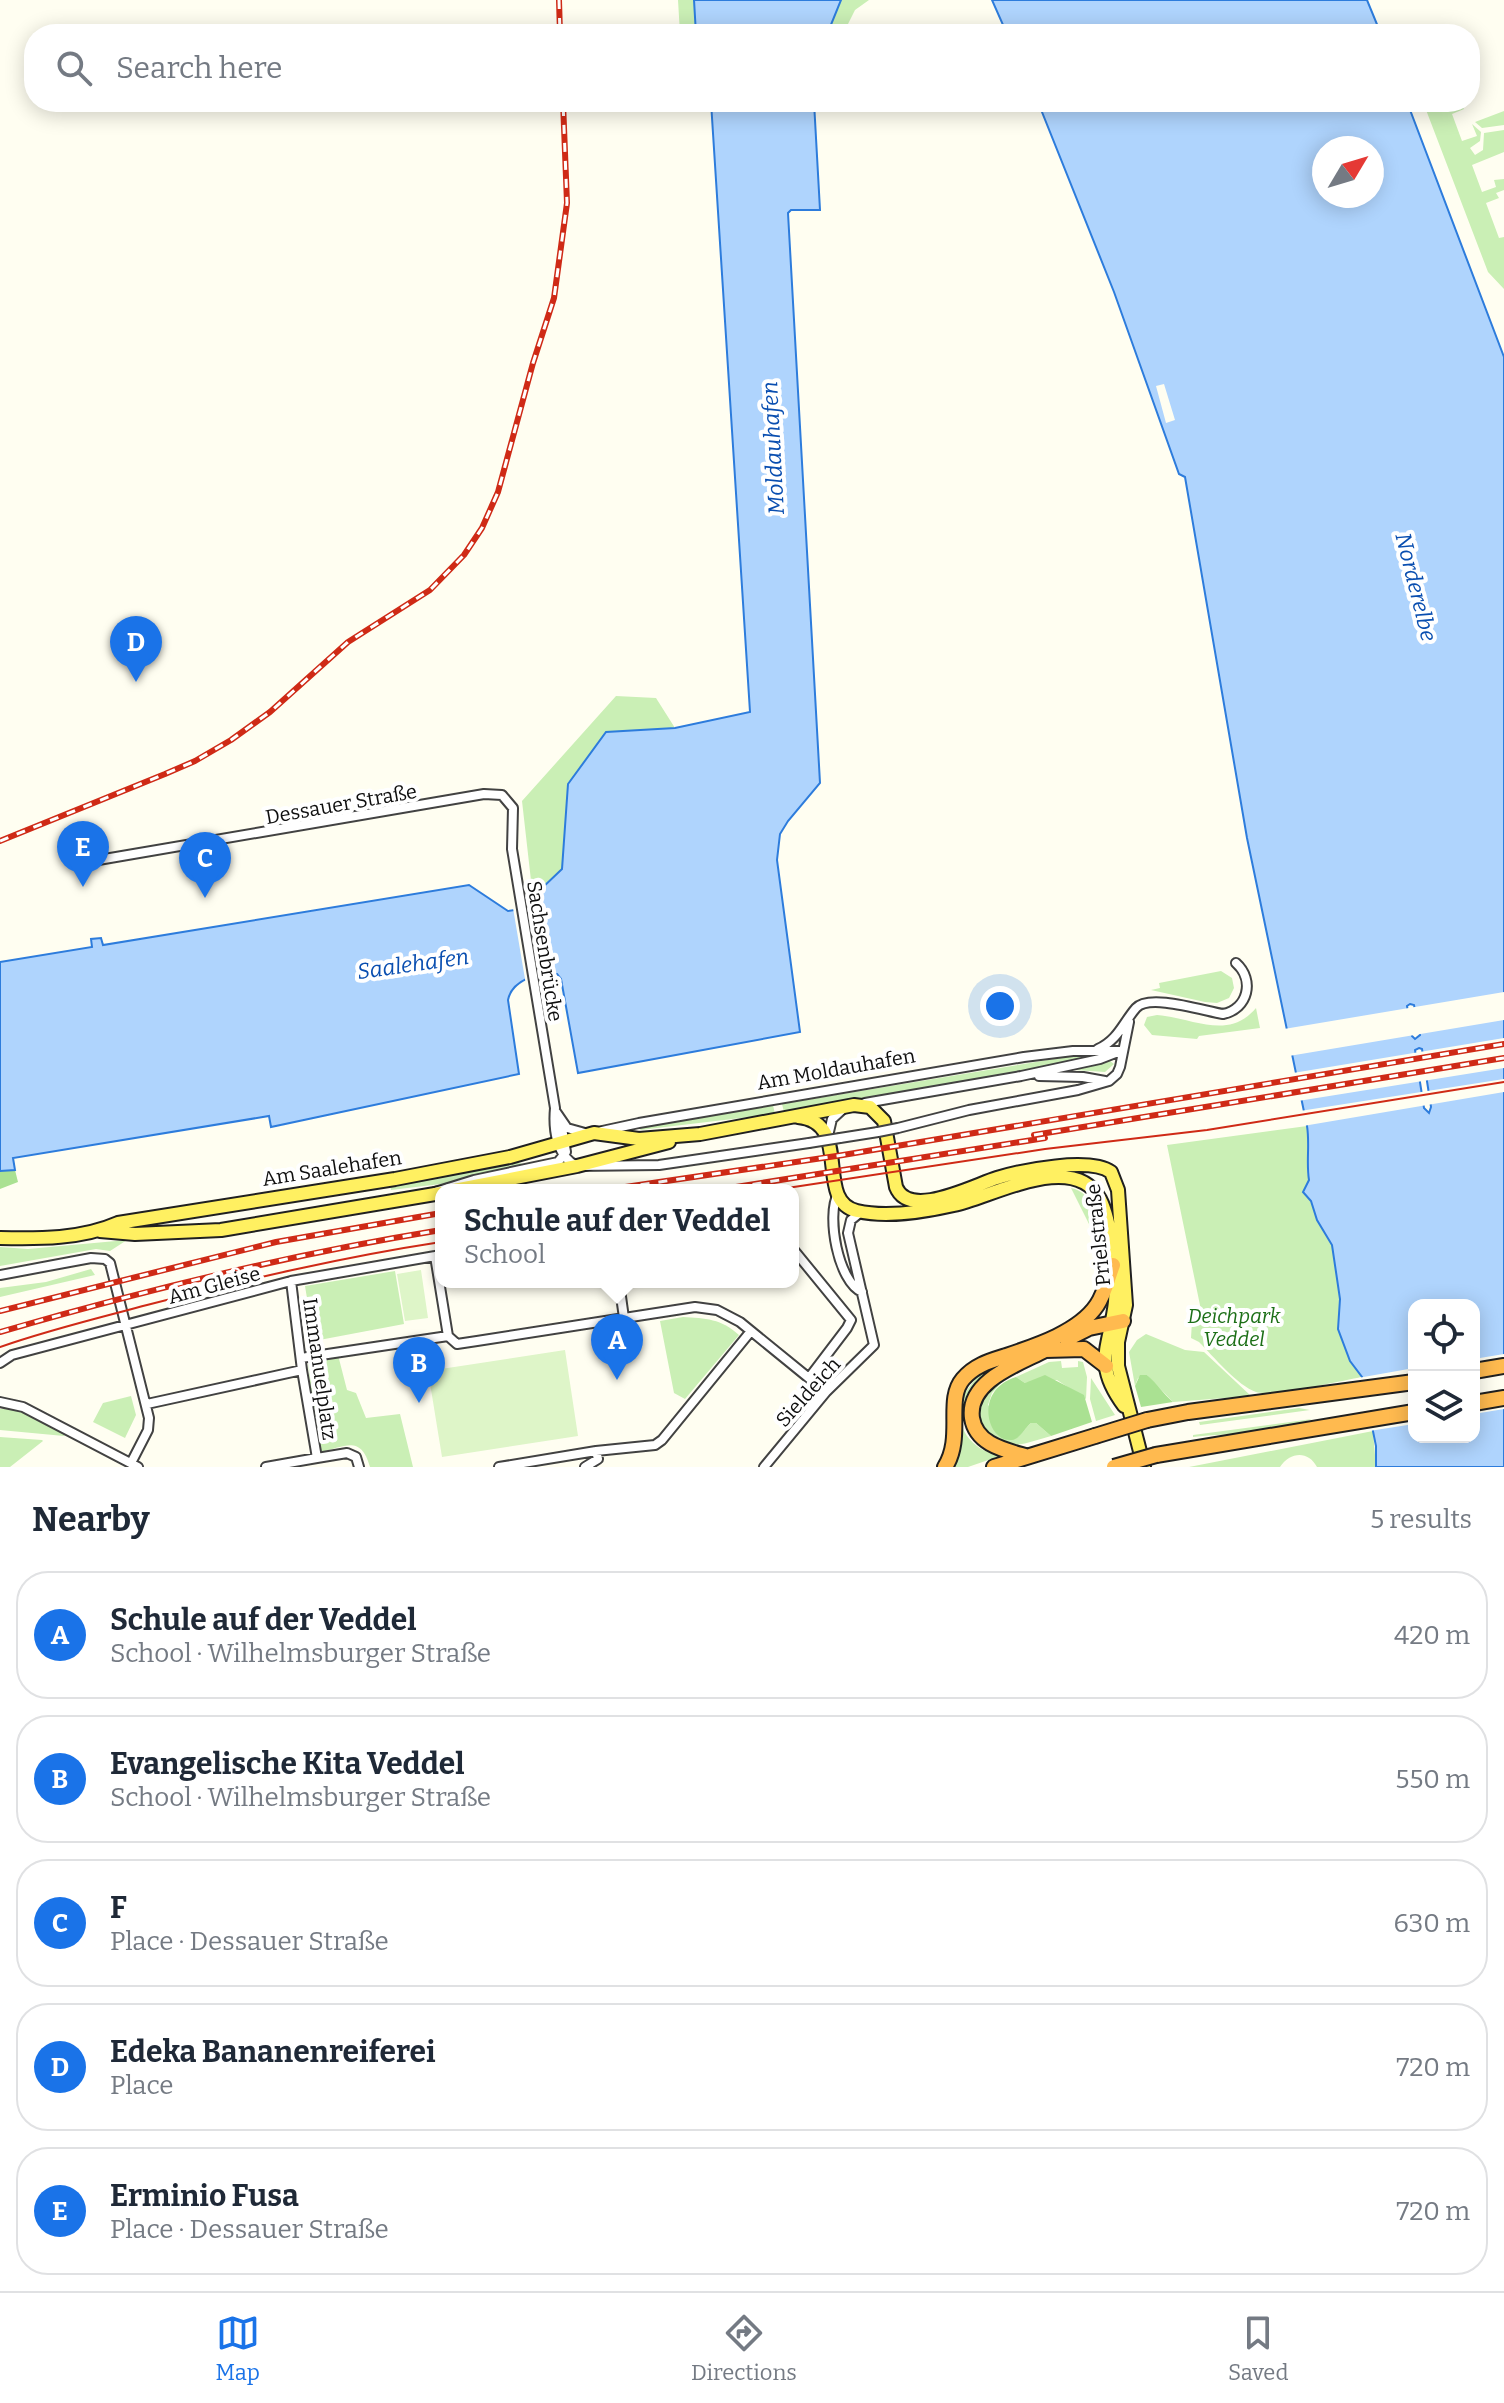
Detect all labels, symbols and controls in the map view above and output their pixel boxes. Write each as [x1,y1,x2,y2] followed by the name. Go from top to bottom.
[24,24,1480,112] search box
[52,46,96,90] icon: search
[116,50,283,86] text: Search here
[1312,136,1384,208] north arrow
[756,381,790,515] water label: Moldauhafen
[1390,530,1442,644] water label: Norderelbe
[110,616,162,682] pin: D
[263,779,419,829] street label: Dessauer Straße
[57,821,109,887] pin: E
[179,832,231,898] pin: C
[522,879,568,1023] street label: Sachsenbrücke
[355,943,471,985] water label: Saalehafen
[980,986,1020,1026] your location
[755,1043,917,1095] street label: Am Moldauhafen
[261,1145,404,1191] street label: Am Saalehafen
[1081,1183,1115,1287] street label: Prielstraße
[435,1184,799,1288] popup
[464,1203,770,1239] text: Schule auf der Veddel
[464,1239,545,1270] text: School
[165,1261,263,1309] street label: Am Gleise
[298,1296,342,1442] street label: Immanuelplatz
[1408,1299,1480,1443] map controls
[1408,1299,1480,1371] button: locate
[1187,1304,1281,1351] park label: Deichpark Veddel
[591,1314,643,1380] pin: A
[393,1337,445,1403] pin: B
[771,1352,846,1432] street label: Sieldeich
[1408,1371,1480,1443] button: layers
[32,1499,150,1540] text: Nearby
[1370,1504,1472,1535] text: 5 results
[110,1602,416,1638] text: Schule auf der Veddel
[51,1620,69,1651] text: A
[1394,1620,1470,1651] text: 420 m
[110,1638,491,1669] text: School · Wilhelmsburger Straße
[110,1746,465,1782] text: Evangelische Kita Veddel
[52,1764,68,1795] text: B
[1396,1764,1470,1795] text: 550 m
[110,1782,491,1813] text: School · Wilhelmsburger Straße
[110,1890,127,1926] text: F
[52,1908,68,1939] text: C
[1394,1908,1470,1939] text: 630 m
[110,1926,389,1957] text: Place · Dessauer Straße
[110,2034,436,2070] text: Edeka Bananenreiferei
[51,2052,69,2083] text: D
[1396,2052,1470,2083] text: 720 m
[110,2070,174,2101] text: Place
[110,2178,299,2214] text: Erminio Fusa
[52,2196,68,2227] text: E
[1396,2196,1470,2227] text: 720 m
[110,2214,389,2245] text: Place · Dessauer Straße
[216,2311,260,2386] tab: Map
[691,2311,797,2386] tab: Directions
[1228,2311,1288,2386] tab: Saved

